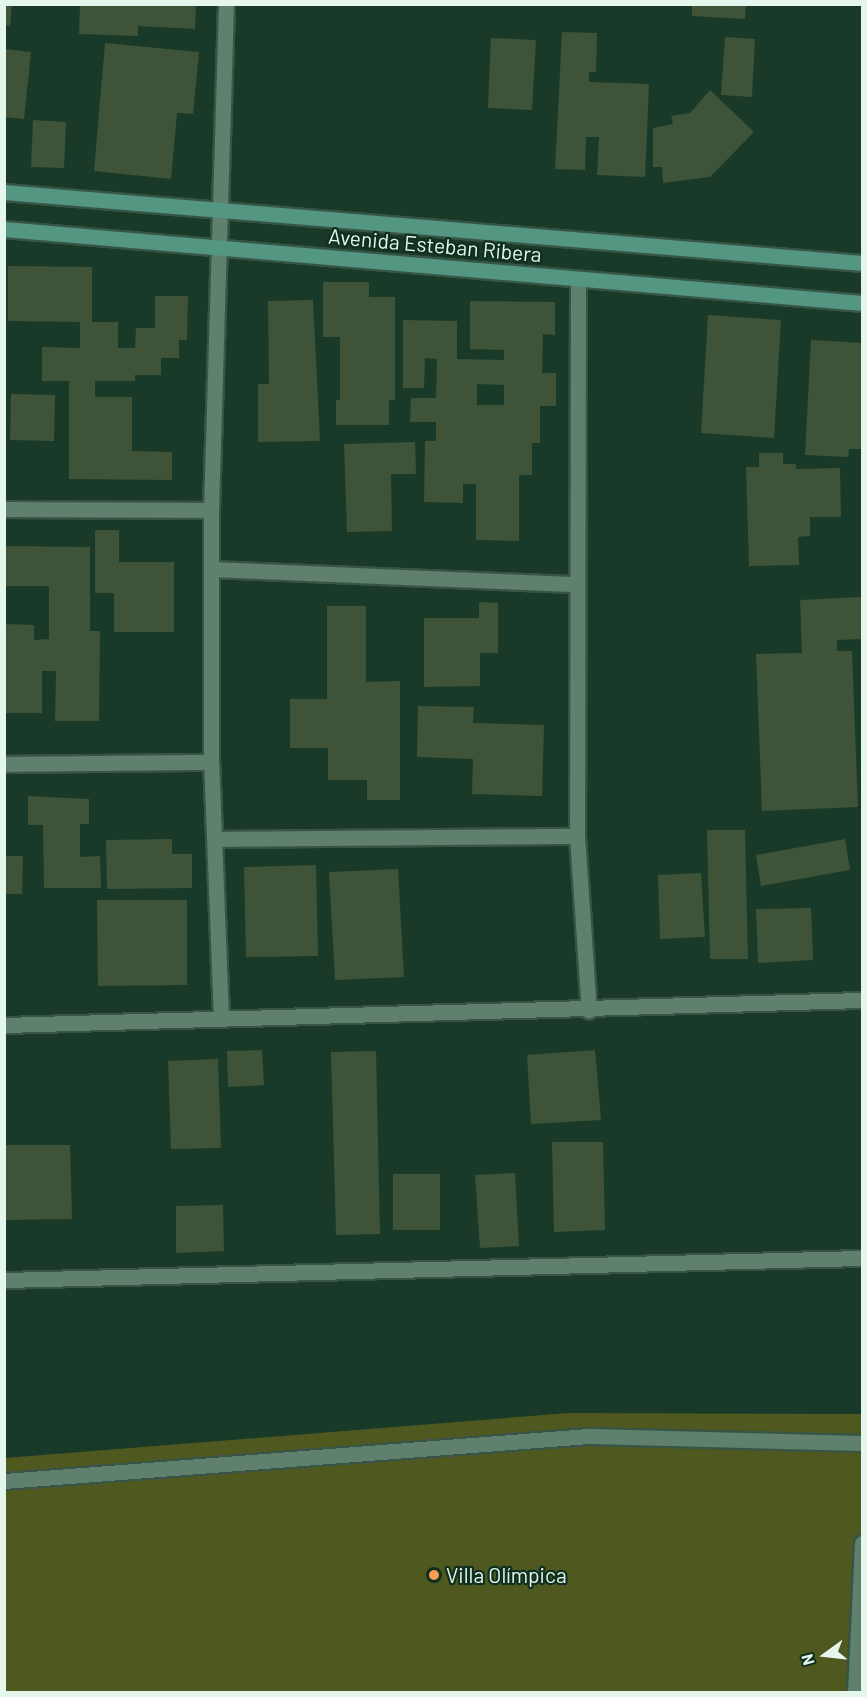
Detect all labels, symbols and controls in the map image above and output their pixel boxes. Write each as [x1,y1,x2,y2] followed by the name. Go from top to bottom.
[327,223,543,267] street label: Avenida Esteban Ribera
[446,1562,567,1588] place label: Villa Olímpica
[427,1568,441,1582] marker: Villa Olímpica
[795,1625,855,1685] north arrow
[797,1652,818,1667] text: N

